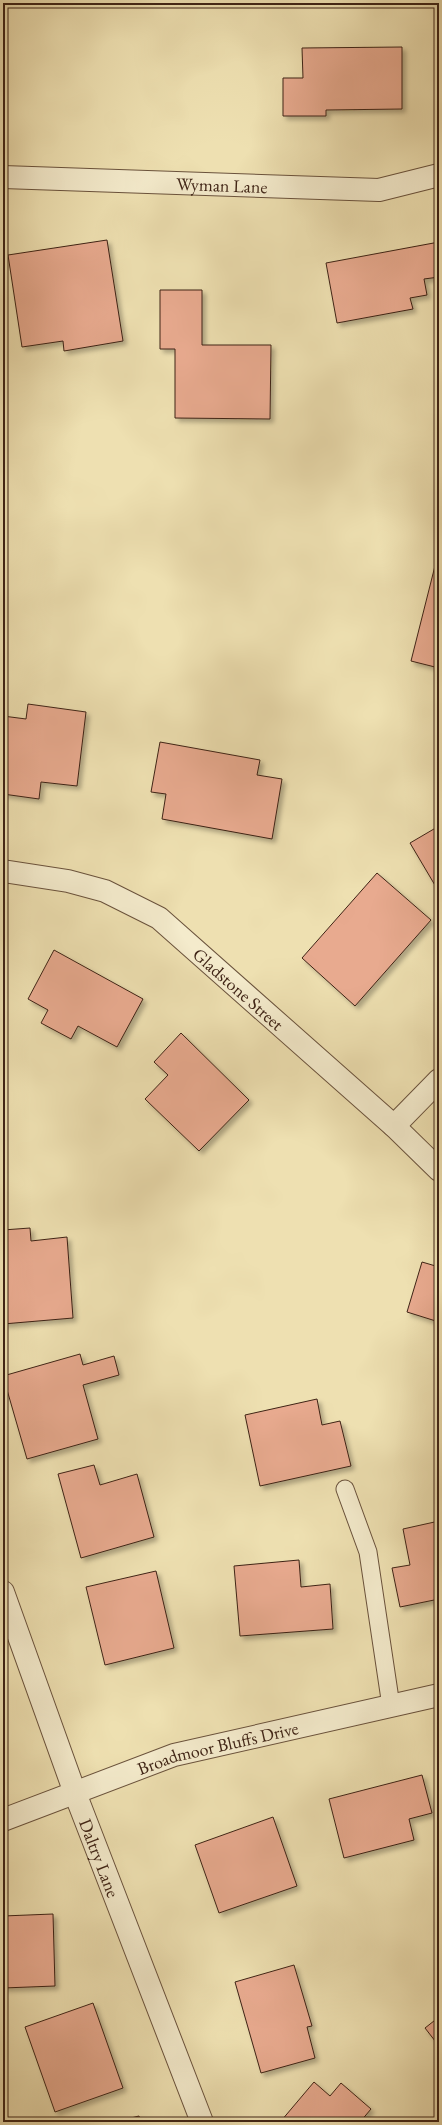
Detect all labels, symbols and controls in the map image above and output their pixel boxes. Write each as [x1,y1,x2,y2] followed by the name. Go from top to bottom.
[176,171,268,198] street label: Wyman Lane
[189,942,289,1035] street label: Gladstone Street
[134,1716,300,1780] street label: Broadmoor Bluffs Drive
[74,1815,126,1900] street label: Daltry Lane

